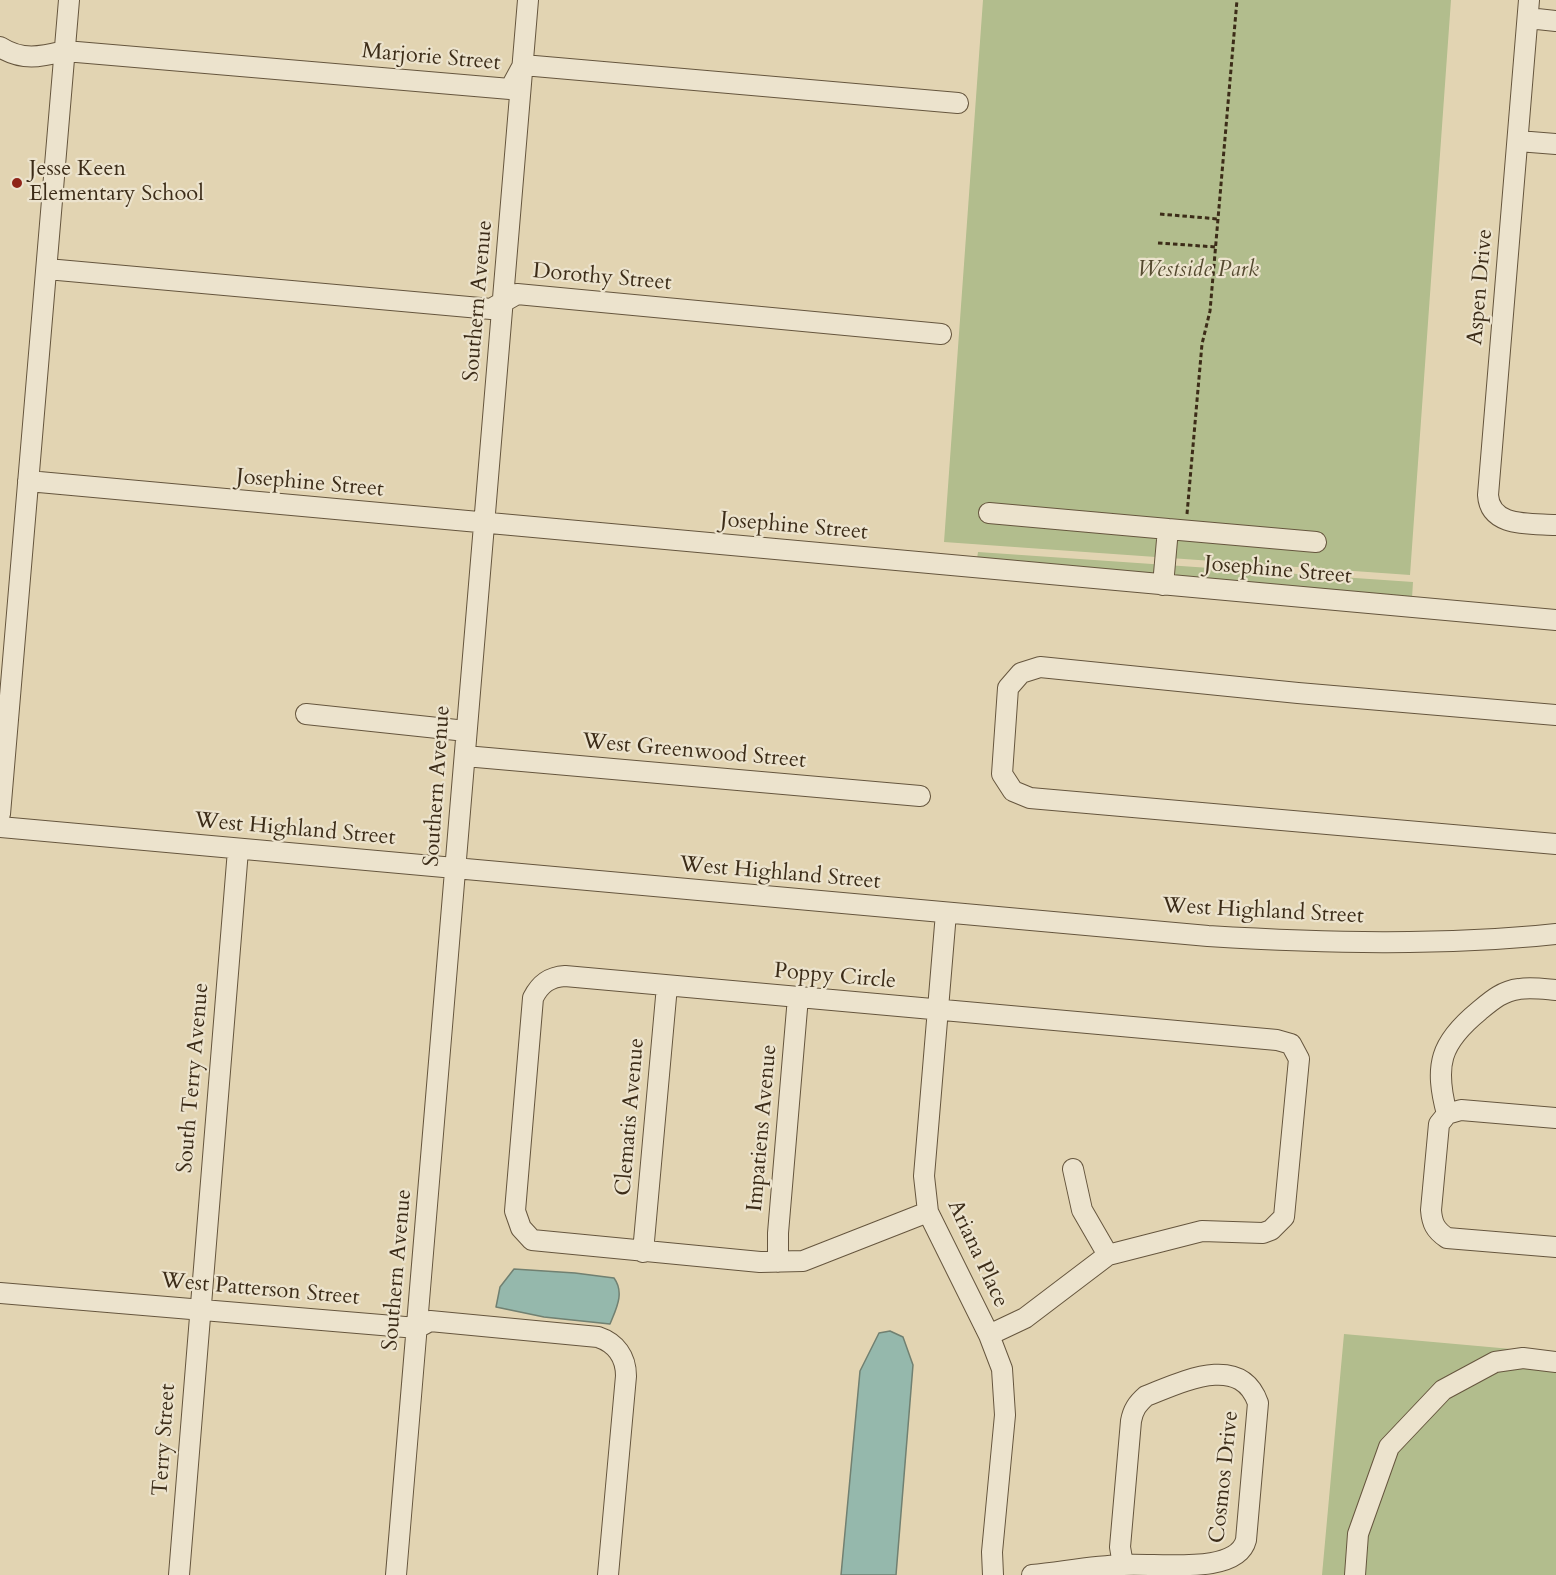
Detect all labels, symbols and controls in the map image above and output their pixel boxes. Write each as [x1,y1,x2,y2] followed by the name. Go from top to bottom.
[360,39,502,77] street label: Marjorie Street
[29,157,204,208] place label: Jesse Keen Elementary School
[10,176,24,190] marker: Jesse Keen Elementary School
[459,219,499,383] street label: Southern Avenue
[1463,228,1499,346] street label: Aspen Drive
[1137,258,1259,284] park label: Westside Park
[532,259,672,297] street label: Dorothy Street
[235,464,385,504] street label: Josephine Street
[719,507,869,547] street label: Josephine Street
[1203,551,1353,591] street label: Josephine Street
[419,704,457,868] street label: Southern Avenue
[581,729,807,775] street label: West Greenwood Street
[193,808,397,852] street label: West Highland Street
[678,852,882,896] street label: West Highland Street
[1162,894,1364,930] street label: West Highland Street
[773,959,897,995] street label: Poppy Circle
[173,982,215,1174] street label: South Terry Avenue
[611,1037,651,1197] street label: Clematis Avenue
[743,1043,783,1213] street label: Impatiens Avenue
[378,1188,418,1352] street label: Southern Avenue
[941,1196,1013,1312] street label: Ariana Place
[159,1268,361,1312] street label: West Patterson Street
[148,1383,182,1497] street label: Terry Street
[1205,1409,1245,1545] street label: Cosmos Drive

